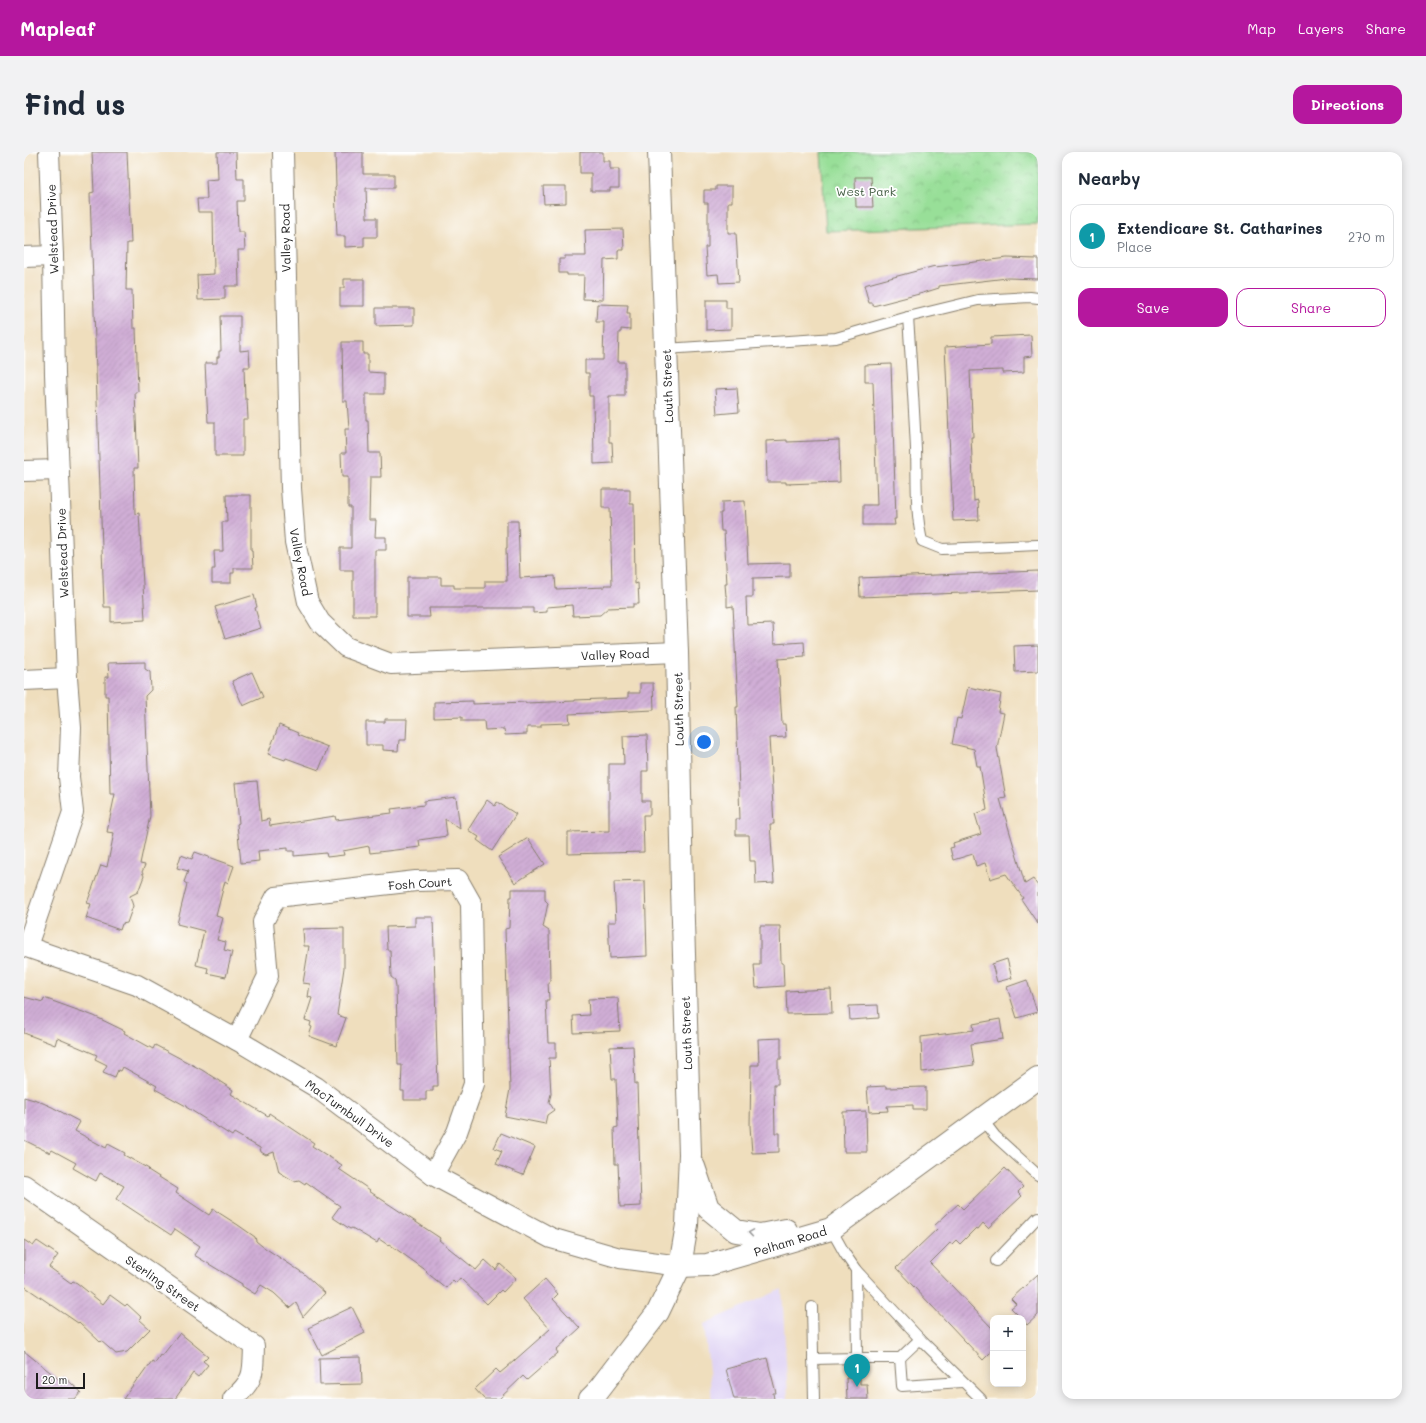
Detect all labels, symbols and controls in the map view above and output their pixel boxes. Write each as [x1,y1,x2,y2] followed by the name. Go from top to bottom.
[20,16,95,41] text: Mapleaf
[1247,19,1276,38] text: Map
[1298,19,1344,38] text: Layers
[1366,19,1406,38] text: Share
[1293,85,1402,124] button: Directions
[24,86,125,122] text: Find us
[1078,167,1140,189] text: Nearby
[836,183,896,199] park label: West Park
[42,184,62,274] street label: Welstead Drive
[276,203,294,272] street label: Valley Road
[1117,218,1323,238] text: Extendicare St. Catharines
[1089,228,1095,245] text: 1
[1348,228,1385,245] text: 270 m
[1117,238,1152,255] text: Place
[1078,288,1228,327] button: Save
[1236,288,1386,327] button: Share
[658,349,676,423] street label: Louth Street
[52,508,72,598] street label: Welstead Drive
[287,527,315,598] street label: Valley Road
[580,645,650,663] street label: Valley Road
[669,672,687,746] street label: Louth Street
[694,732,714,752] your location
[388,873,452,893] street label: Fosh Court
[677,996,695,1070] street label: Louth Street
[302,1075,398,1151] street label: MacTurnbull Drive
[752,1222,829,1260] street label: Pelham Road
[747,1229,754,1238] one-way arrow
[122,1251,204,1315] street label: Sterling Street
[990,1315,1026,1387] map controls
[990,1315,1026,1351] button: +
[990,1351,1026,1387] button: −
[844,1354,870,1387] pin: 1
[36,1371,85,1390] scale bar
[42,1372,67,1387] text: 20 m

